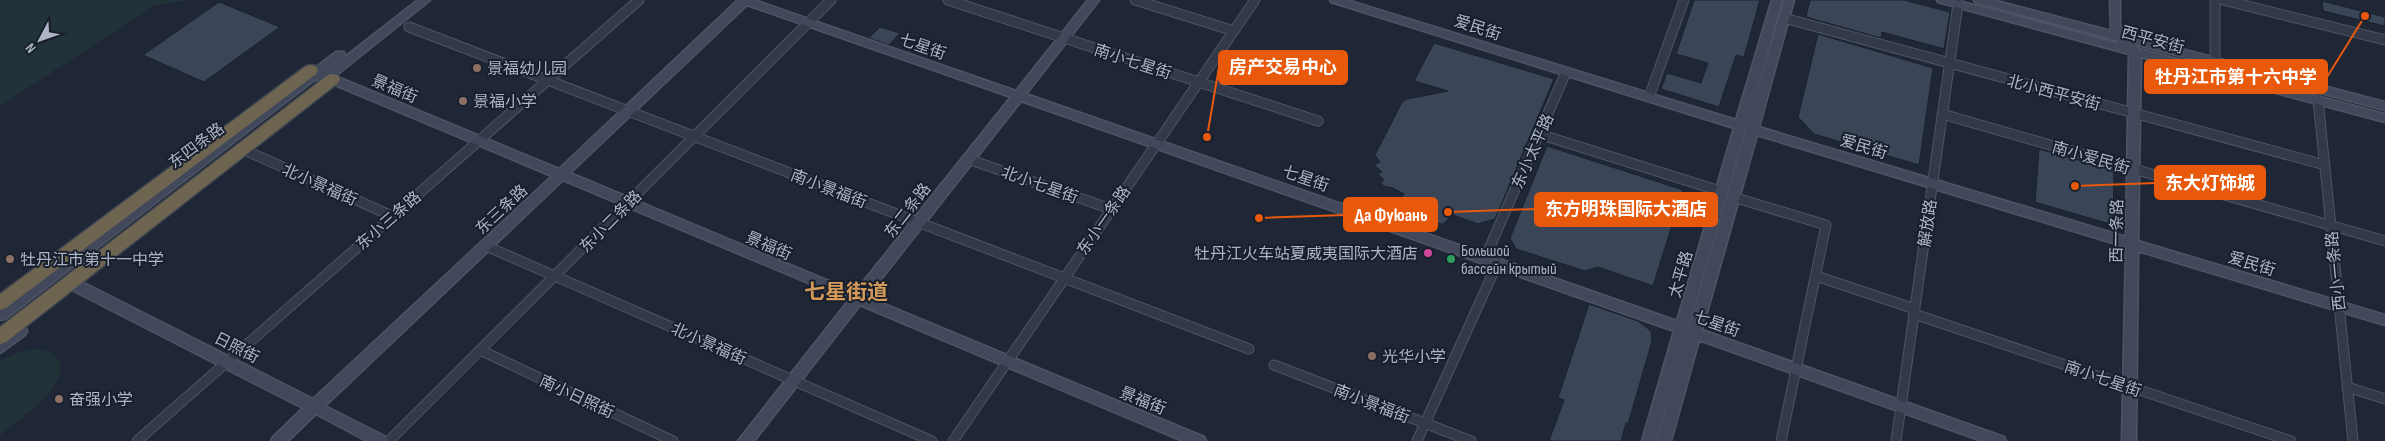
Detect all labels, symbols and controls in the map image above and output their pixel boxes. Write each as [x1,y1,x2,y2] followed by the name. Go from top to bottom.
[1452,12,1503,45] street label: 爱民街
[15,15,65,65] north arrow
[2119,23,2186,58] street label: 西平安街
[897,31,948,64] street label: 七星街
[22,40,39,57] text: N
[1092,41,1174,84] street label: 南小七星街
[1219,51,1347,84] callout: 房产交易中心
[1229,57,1337,78] text: 房产交易中心
[487,60,567,79] place label: 景福幼儿园
[2145,60,2327,93] callout: 牡丹江市第十六中学
[471,62,483,74] marker: 景福幼儿园
[2155,67,2317,88] text: 牡丹江市第十六中学
[369,71,420,108] street label: 景福街
[2005,72,2102,115] street label: 北小西平安街
[473,93,537,112] place label: 景福小学
[457,95,469,107] marker: 景福小学
[1508,111,1558,192] street label: 东小太平路
[166,119,228,173] street label: 东四条路
[1838,131,1889,164] street label: 爱民街
[2050,138,2132,179] street label: 南小爱民街
[279,160,360,210] street label: 北小景福街
[999,163,1080,208] street label: 北小七星街
[1280,163,1331,196] street label: 七星街
[788,166,869,213] street label: 南小景福街
[2155,166,2265,199] callout: 东大灯饰城
[2165,173,2255,194] text: 东大灯饰城
[881,180,935,242] street label: 东二条路
[472,181,532,239] street label: 东三条路
[1073,183,1135,259] street label: 东小一条路
[576,187,646,257] street label: 东小二条路
[353,188,425,255] street label: 东小三条路
[1535,193,1717,226] callout: 东方明珠国际大酒店
[1344,198,1437,231] callout: Да Фуюань
[1916,198,1941,248] street label: 解放路
[1545,199,1707,220] text: 东方明珠国际大酒店
[2107,199,2128,263] street label: 西一条路
[1355,205,1427,226] text: Да Фуюань
[743,228,794,265] street label: 景福街
[2323,230,2350,312] street label: 西小一条路
[1461,242,1557,279] place label: Большой бассейн крытый
[1194,245,1418,264] place label: 牡丹江火车站夏威夷国际大酒店
[1422,247,1434,259] marker: 牡丹江火车站夏威夷国际大酒店
[2226,248,2277,281] street label: 爱民街
[1666,249,1697,300] street label: 太平路
[20,251,164,270] place label: 牡丹江市第十一中学
[4,253,16,265] marker: 牡丹江市第十一中学
[1445,253,1457,265] marker: Большой бассейн крытый
[804,280,888,305] district label: 七星街道
[1691,307,1742,342] street label: 七星街
[668,319,749,369] street label: 北小景福街
[211,329,262,368] street label: 日照街
[1382,348,1446,367] place label: 光华小学
[1366,350,1378,362] marker: 光华小学
[2062,357,2143,401] street label: 南小七星街
[536,372,617,423] street label: 南小日照街
[1331,381,1412,428] street label: 南小景福街
[1117,384,1168,419] street label: 景福街
[69,391,133,410] place label: 奋强小学
[53,393,65,405] marker: 奋强小学

